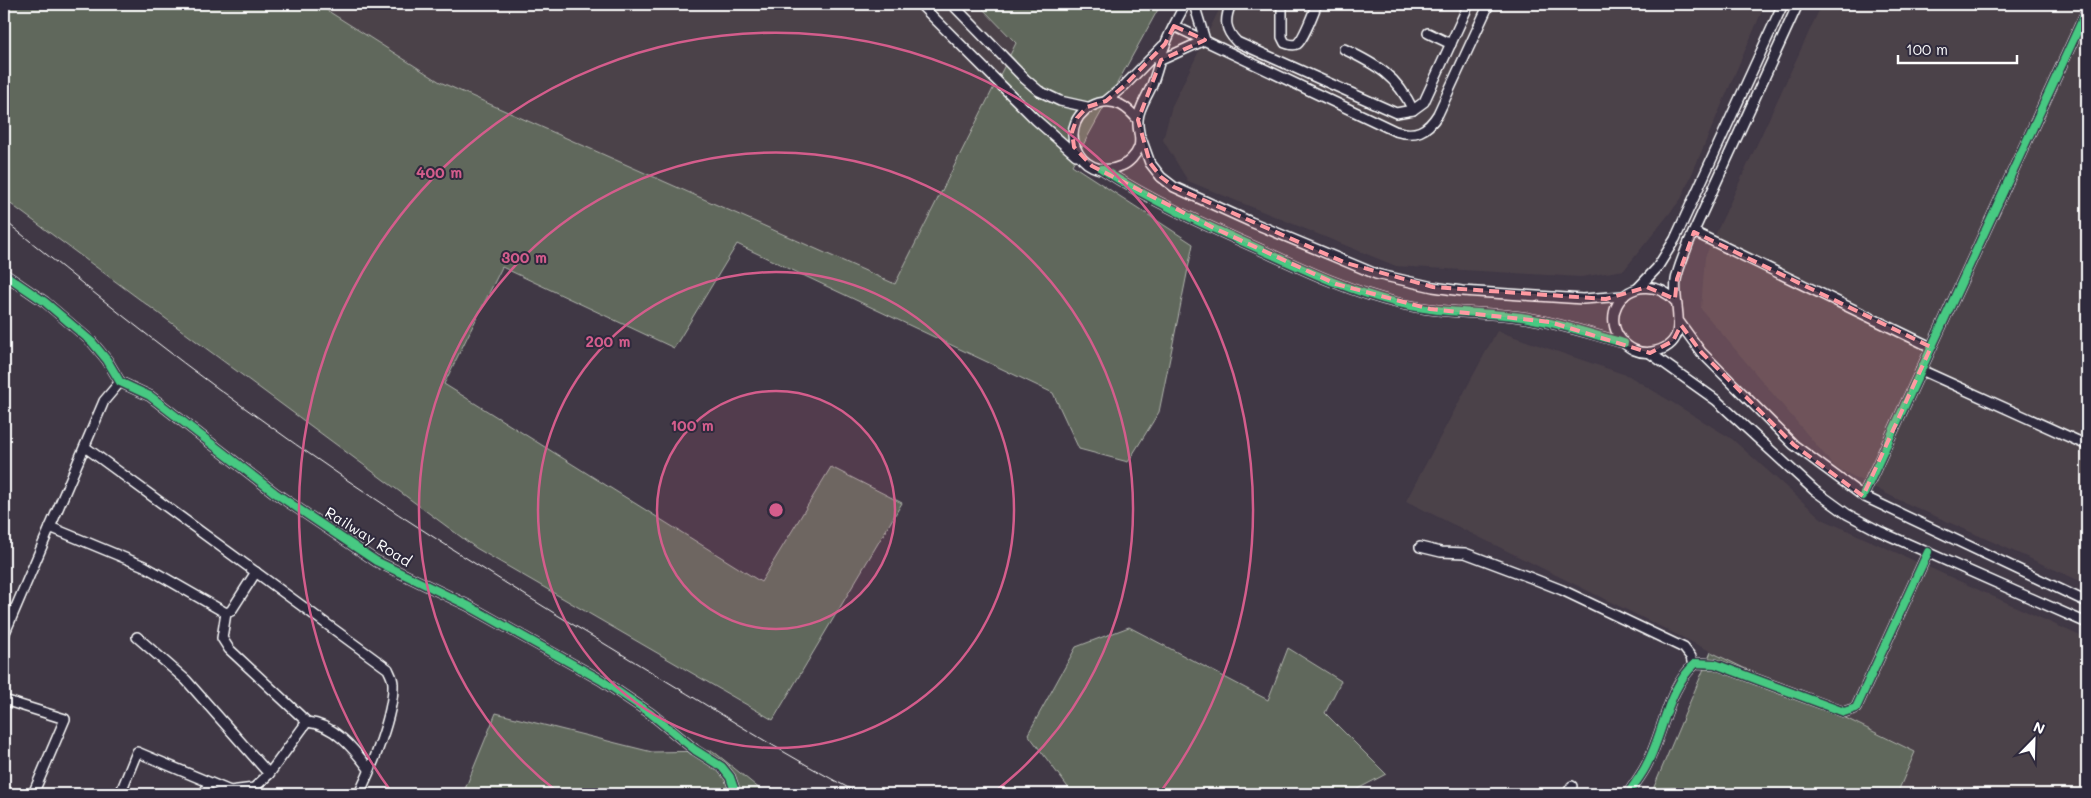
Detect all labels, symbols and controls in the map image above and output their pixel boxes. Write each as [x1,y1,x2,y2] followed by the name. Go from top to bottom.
[1898,32,2017,64] scale bar
[1906,39,1948,59] text: 100 m
[416,162,462,182] text: 400 m
[501,247,547,267] text: 300 m
[586,331,631,351] text: 200 m
[670,415,714,435] text: 100 m
[767,501,785,519] centre of rings
[322,502,416,571] street label: Railway Road
[2008,716,2058,766] north arrow
[2031,717,2048,738] text: N

